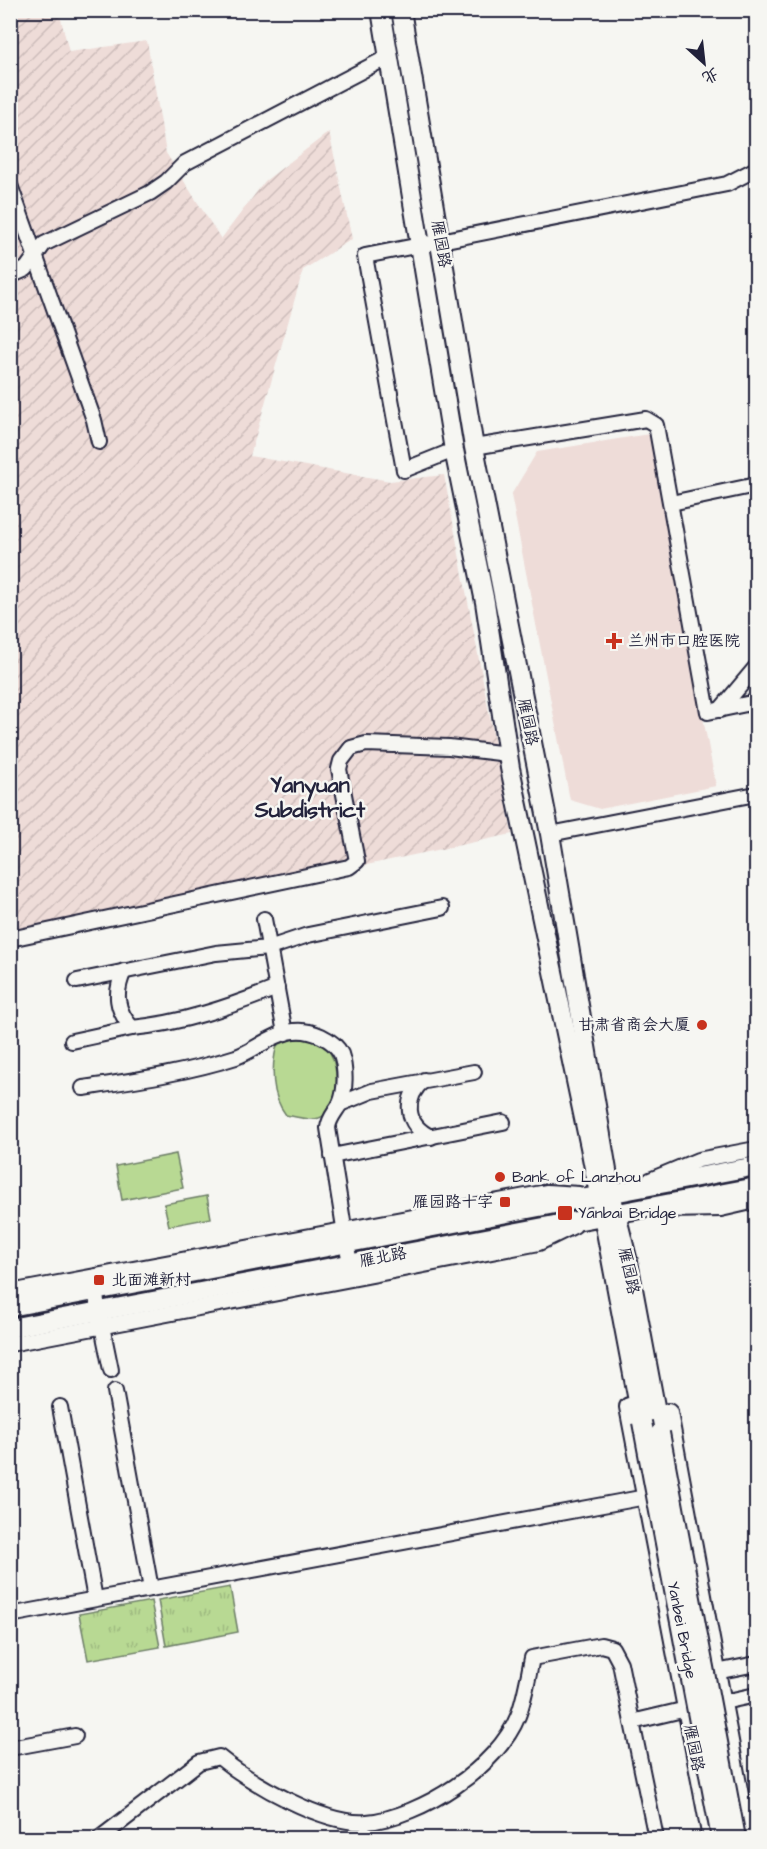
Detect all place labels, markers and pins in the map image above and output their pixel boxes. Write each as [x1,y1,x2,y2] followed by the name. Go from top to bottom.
[628,630,740,652] place label: 兰州市口腔医院
[605,632,623,650] marker: 兰州市口腔医院
[578,1014,690,1036] place label: 甘肃省商会大厦
[695,1018,709,1032] marker: 甘肃省商会大厦
[512,1166,641,1188] place label: Bank of Lanzhou
[493,1170,507,1184] marker: Bank of Lanzhou
[413,1191,493,1213] place label: 雁园路十字
[498,1195,512,1209] marker: 雁园路十字
[578,1202,677,1225] place label: Yanbai Bridge
[556,1204,574,1222] marker: Yanbai Bridge
[111,1269,191,1291] place label: 北面滩新村
[92,1273,106,1287] marker: 北面滩新村

